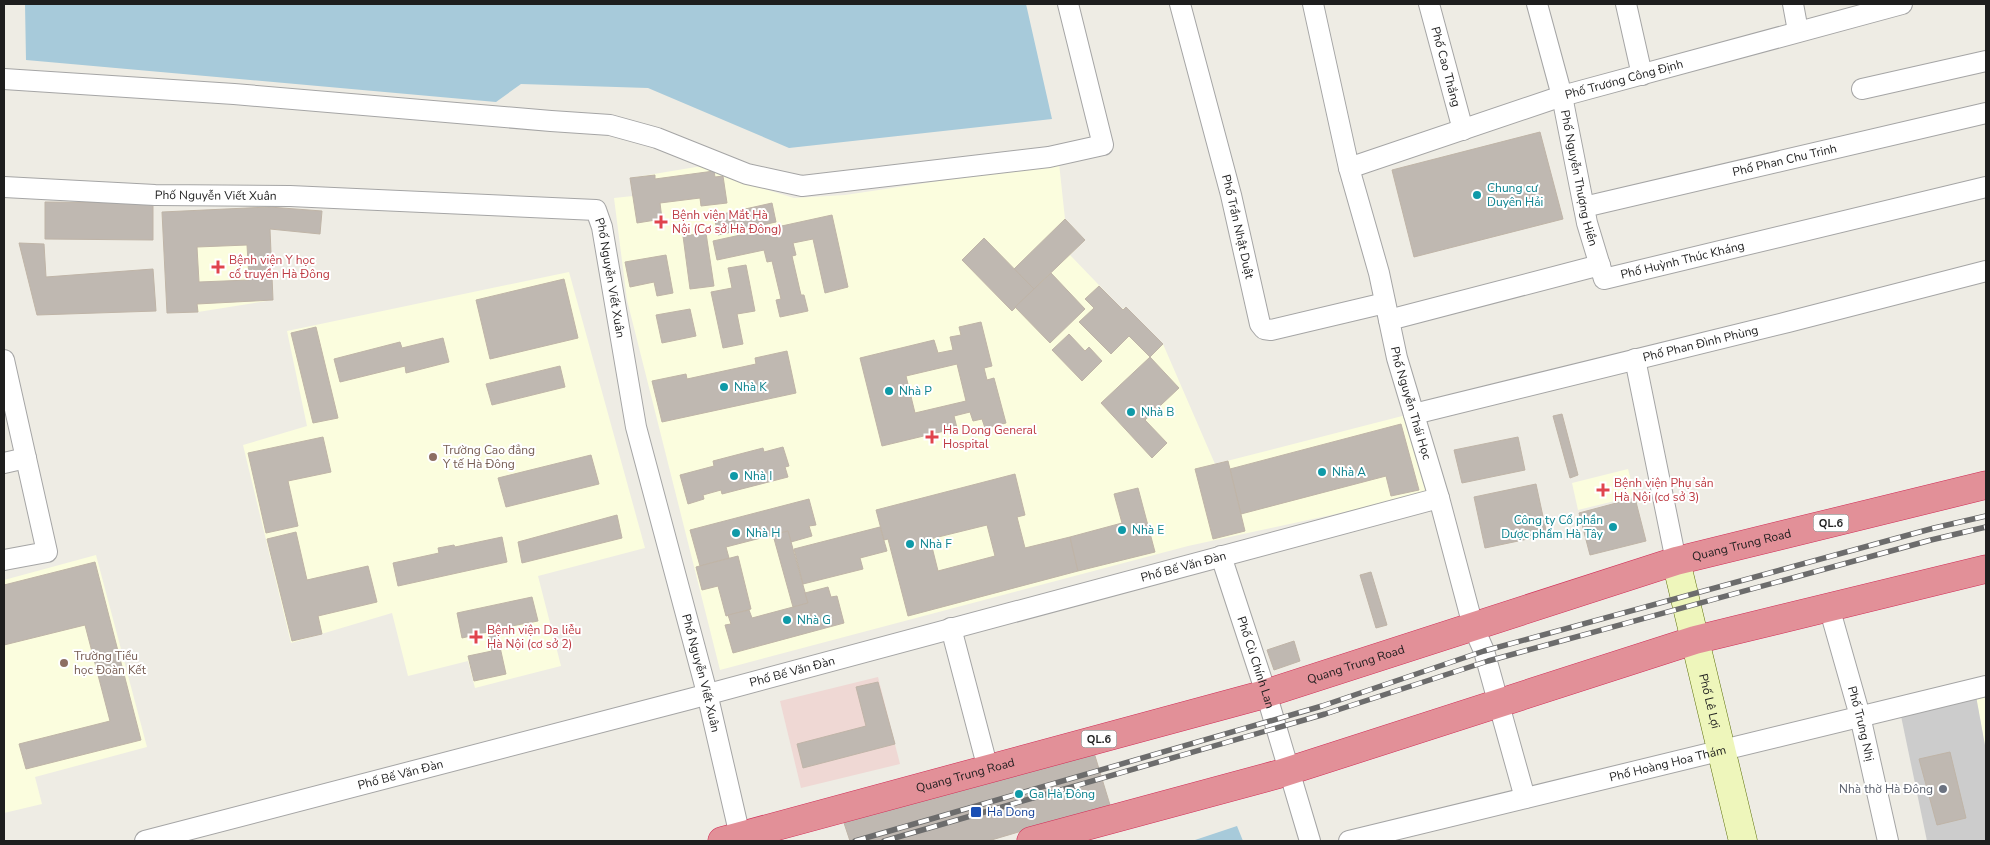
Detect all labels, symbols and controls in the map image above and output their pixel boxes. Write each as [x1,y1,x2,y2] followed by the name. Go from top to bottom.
[1427,25,1464,109] street label: Phố Cao Thắng
[1563,56,1685,103] street label: Phố Trương Công Định
[1557,108,1602,248] street label: Phố Nguyễn Thượng Hiền
[1731,140,1838,180] street label: Phố Phan Chu Trinh
[1218,173,1258,281] street label: Phố Trần Nhật Duật
[1487,180,1543,210] place label: Chung cư Duyên Hải
[155,187,277,204] street label: Phố Nguyễn Viết Xuân
[1471,189,1483,201] marker: Chung cư Duyên Hải
[672,207,782,237] place label: Bệnh viện Mắt Hà Nội (Cơ sở Hà Đông)
[591,215,629,339] street label: Phố Nguyễn Viết Xuân
[654,215,668,229] marker: Bệnh viện Mắt Hà Nội (Cơ sở Hà Đông)
[1619,237,1746,283] street label: Phố Huỳnh Thúc Kháng
[229,252,330,282] place label: Bệnh viện Y học cổ truyền Hà Đông
[211,260,225,274] marker: Bệnh viện Y học cổ truyền Hà Đông
[1641,322,1760,365] street label: Phố Phan Đình Phùng
[1387,345,1435,462] street label: Phố Nguyễn Thái Học
[734,379,767,395] place label: Nhà K
[718,381,730,393] marker: Nhà K
[899,383,932,399] place label: Nhà P
[883,385,895,397] marker: Nhà P
[1141,404,1174,420] place label: Nhà B
[1125,406,1137,418] marker: Nhà B
[943,422,1037,452] place label: Ha Dong General Hospital
[925,430,939,444] marker: Ha Dong General Hospital
[442,442,535,472] place label: Trường Cao đẳng Y tế Hà Đông
[427,451,439,463] marker: Trường Cao đẳng Y tế Hà Đông
[1332,464,1366,480] place label: Nhà A
[1316,466,1328,478] marker: Nhà A
[744,468,772,484] place label: Nhà I
[728,470,740,482] marker: Nhà I
[1614,475,1714,505] place label: Bệnh viện Phụ sản Hà Nội (cơ sở 3)
[1596,483,1610,497] marker: Bệnh viện Phụ sản Hà Nội (cơ sở 3)
[1501,512,1604,542] place label: Công ty Cổ phần Dược phẩm Hà Tây
[1814,514,1848,532] road number: QL.6
[1607,521,1619,533] marker: Công ty Cổ phần Dược phẩm Hà Tây
[1132,522,1164,538] place label: Nhà E
[1116,524,1128,536] marker: Nhà E
[746,525,780,541] place label: Nhà H
[1690,525,1793,565] street label: Quang Trung Road
[730,527,742,539] marker: Nhà H
[920,536,952,552] place label: Nhà F
[904,538,916,550] marker: Nhà F
[1139,547,1228,586] street label: Phố Bế Văn Đàn
[678,612,724,734] street label: Phố Nguyễn Viết Xuân
[797,612,831,628] place label: Nhà G
[781,614,793,626] marker: Nhà G
[1233,614,1278,711] street label: Phố Cù Chính Lan
[487,622,581,652] place label: Bệnh viện Da liễu Hà Nội (cơ sở 2)
[469,630,483,644] marker: Bệnh viện Da liễu Hà Nội (cơ sở 2)
[1305,641,1407,688] street label: Quang Trung Road
[74,648,147,678] place label: Trường Tiểu học Đoàn Kết
[748,652,837,691] street label: Phố Bế Văn Đàn
[58,657,70,669] marker: Trường Tiểu học Đoàn Kết
[1695,672,1724,730] street label: Phố Lê Lợi
[1844,684,1878,763] street label: Phố Trưng Nhị
[1082,731,1116,748] road number: QL.6
[1608,742,1728,785] street label: Phố Hoàng Hoa Thám
[914,754,1016,796] street label: Quang Trung Road
[356,756,445,793] street label: Phố Bế Văn Đàn
[1839,781,1933,797] place label: Nhà thờ Hà Đông
[1937,783,1949,795] marker: Nhà thờ Hà Đông
[1029,786,1095,802] place label: Ga Hà Đông
[1013,788,1025,800] marker: Ga Hà Đông
[987,804,1035,820] place label: Ha Dong
[969,805,983,819] marker: Ha Dong

